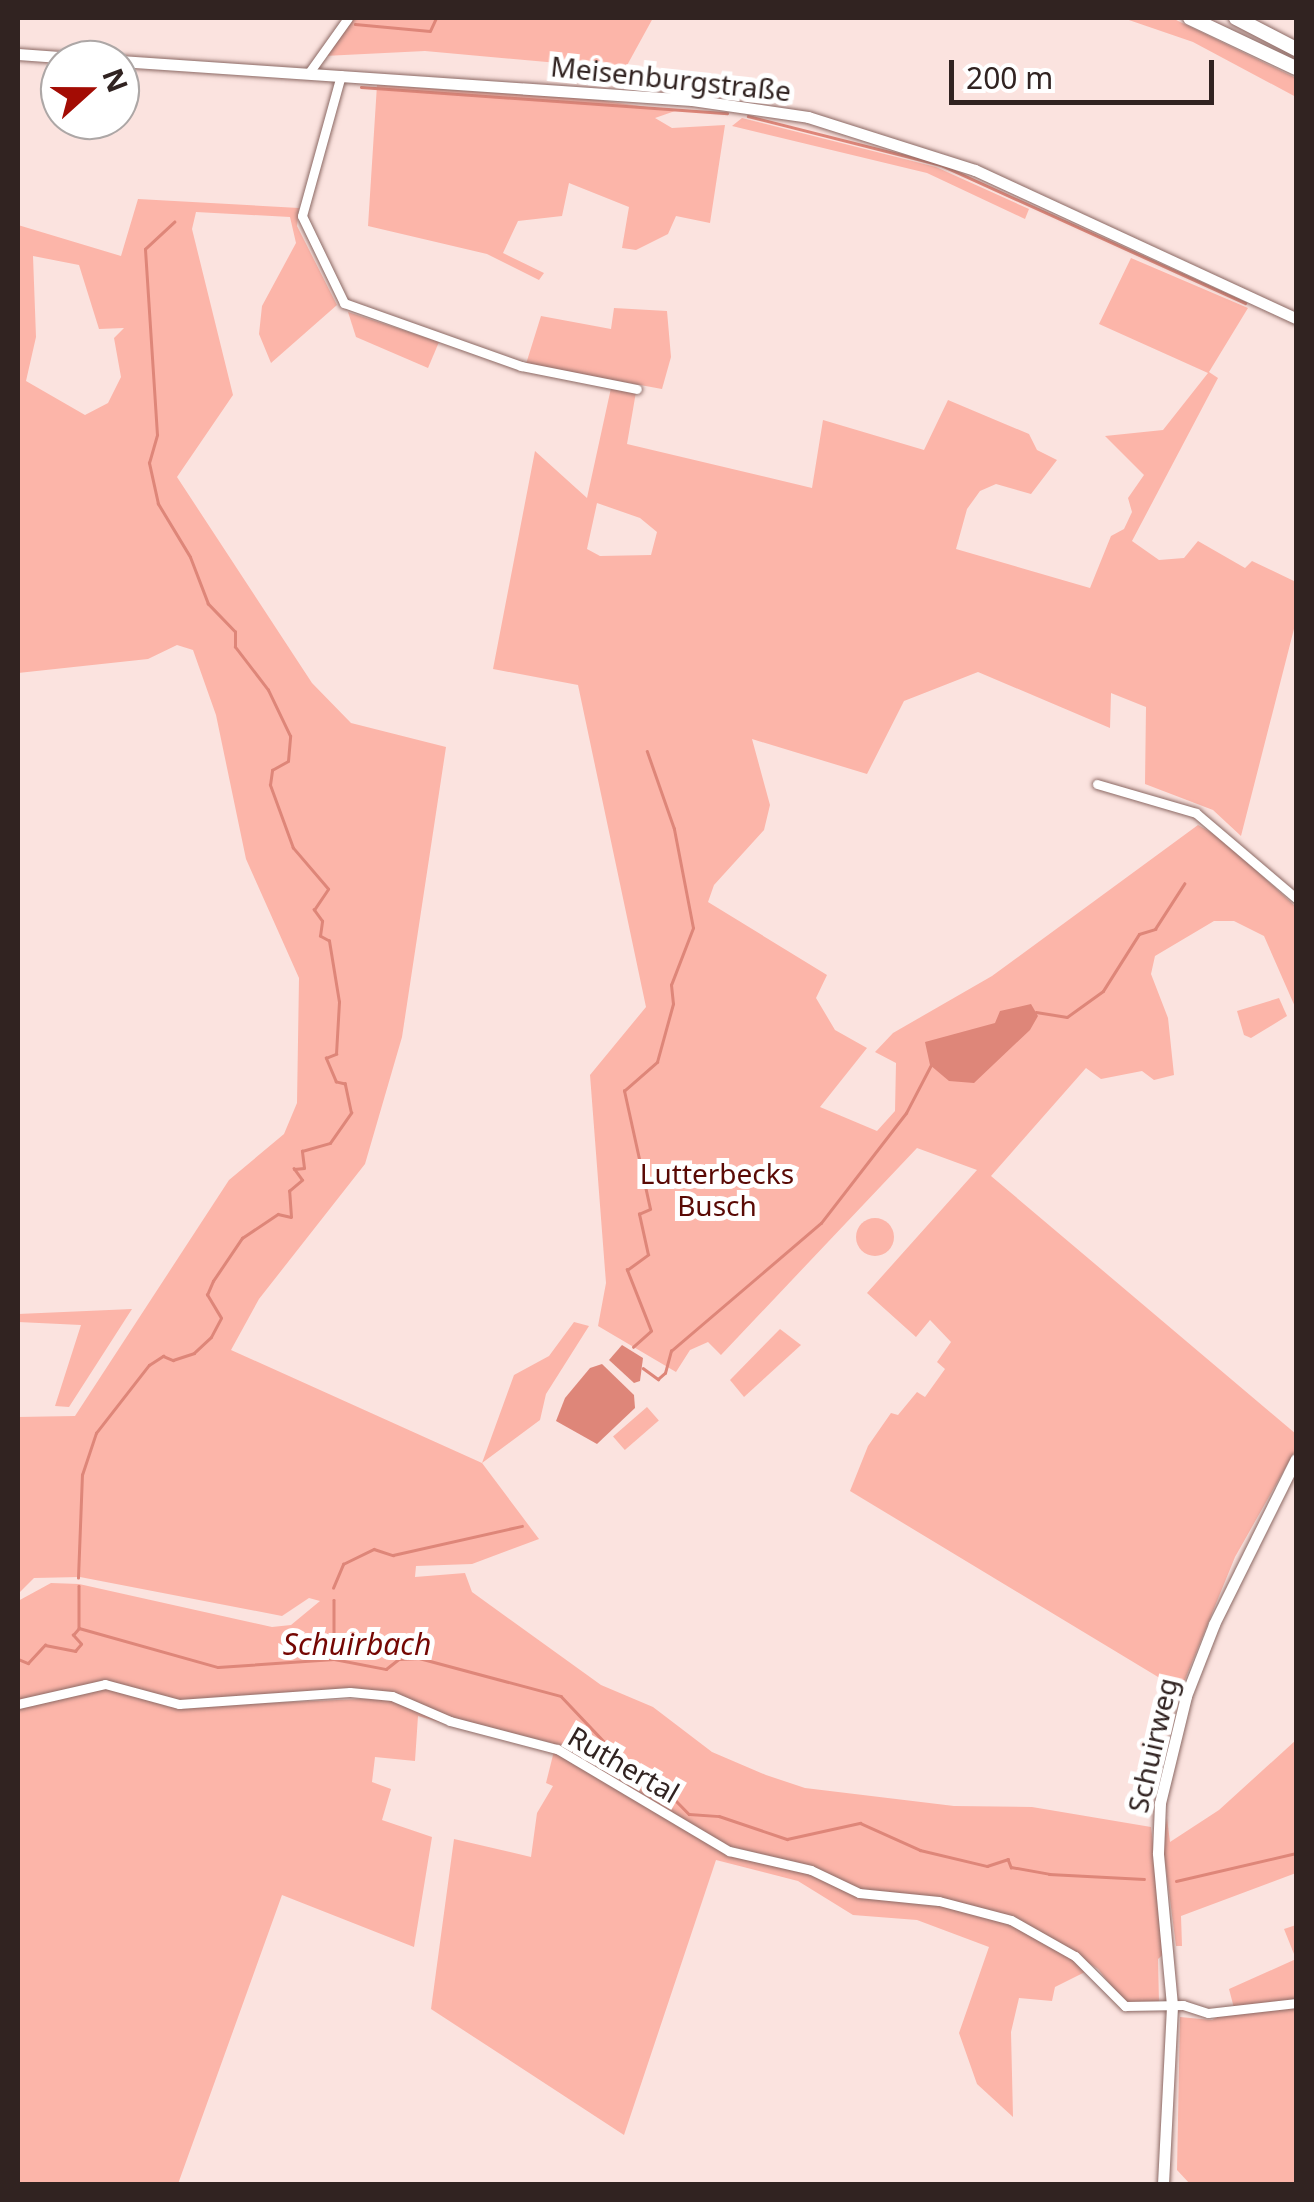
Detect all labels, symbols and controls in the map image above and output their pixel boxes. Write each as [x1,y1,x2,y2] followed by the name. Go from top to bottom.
[40,40,140,140] north arrow
[954,40,1219,102] scale bar
[549,49,793,107] street label: Meisenburgstraße
[966,57,1053,98] text: 200 m
[94,63,138,97] text: N
[640,1156,794,1222] park label: Lutterbecks Busch
[283,1626,431,1662] water label: Schuirbach
[1120,1674,1184,1816] street label: Schuirweg
[563,1719,685,1809] street label: Ruthertal

